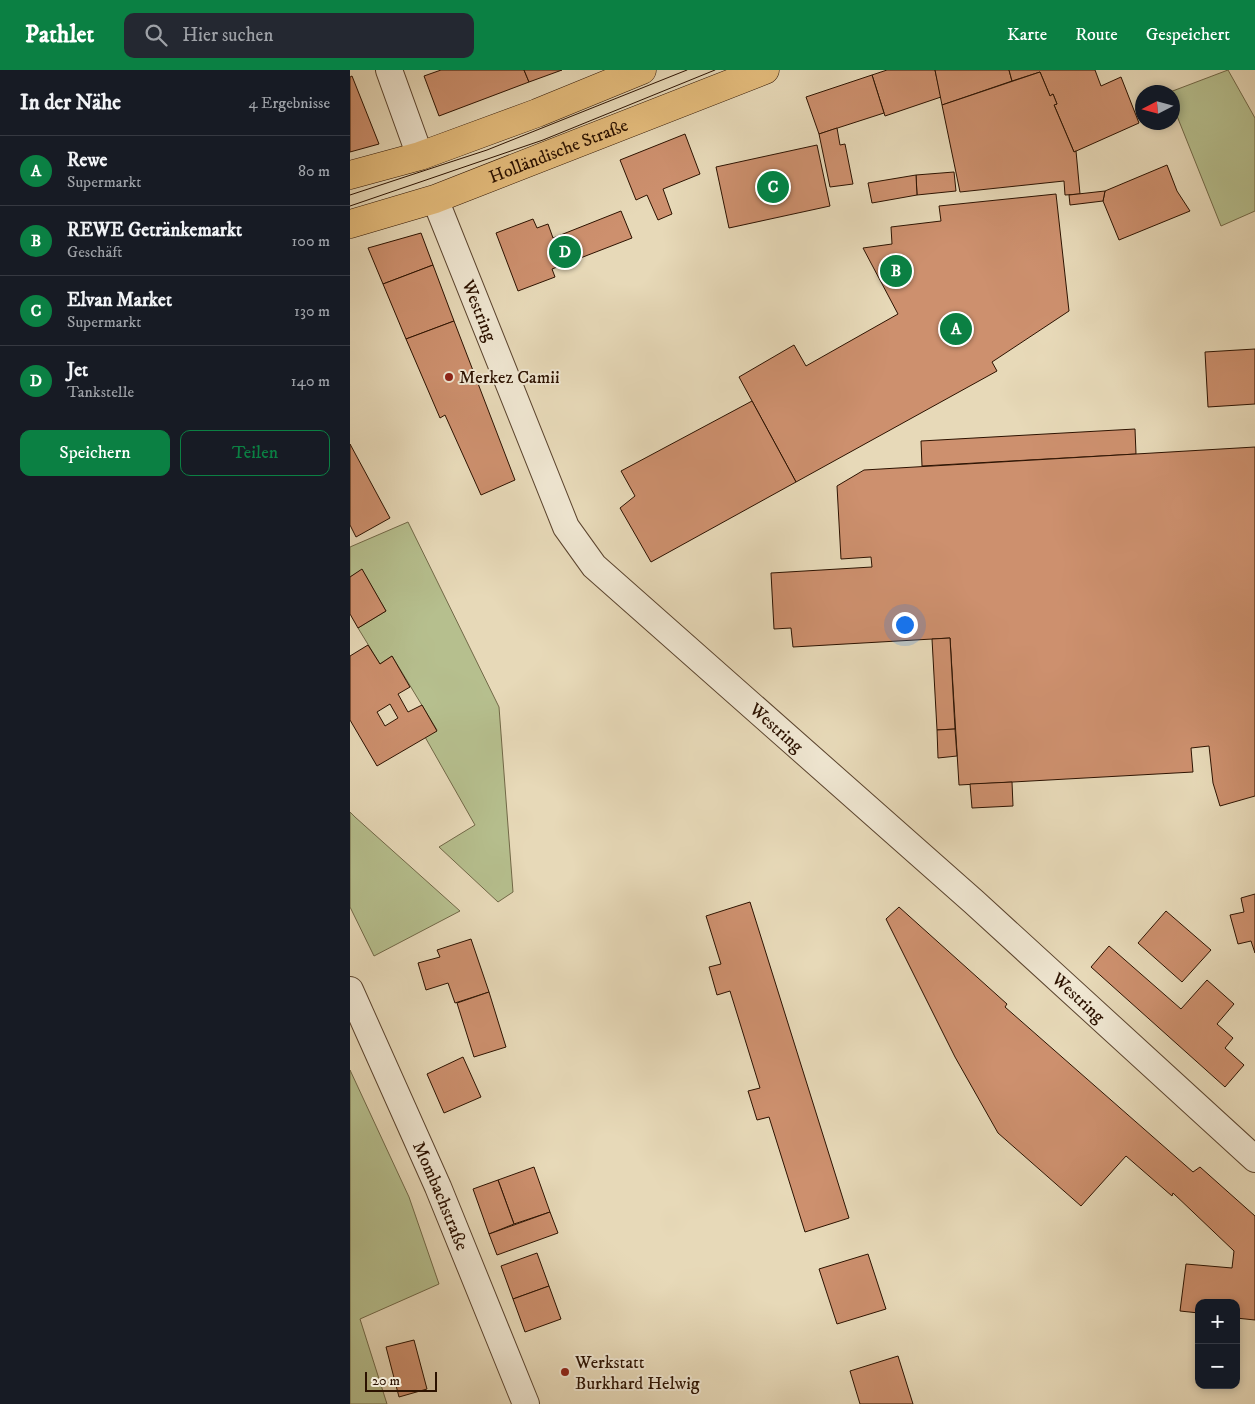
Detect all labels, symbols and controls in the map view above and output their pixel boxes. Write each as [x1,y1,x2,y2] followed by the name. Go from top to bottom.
[124,13,474,58] search box
[25,20,94,50] text: Pathlet
[142,21,170,49] icon: search
[182,24,273,47] text: Hier suchen
[1007,24,1047,46] text: Karte
[1075,24,1118,46] text: Route
[1146,24,1230,46] text: Gespeichert
[1135,85,1180,130] north arrow
[20,90,121,116] text: In der Nähe
[248,93,330,113] text: 4 Ergebnisse
[486,115,631,189] street label: Holländische Straße
[67,149,107,172] text: Rewe
[31,161,41,181] text: A
[298,161,330,181] text: 80 m
[757,168,789,206] pin: C
[67,172,141,192] text: Supermarkt
[67,219,242,242] text: REWE Getränkemarkt
[31,231,41,251] text: B
[292,231,330,251] text: 100 m
[549,233,581,271] pin: D
[67,242,122,262] text: Geschäft
[880,252,912,290] pin: B
[456,276,501,345] street label: Westring
[67,289,172,312] text: Elvan Market
[31,301,41,321] text: C
[294,301,330,321] text: 130 m
[940,310,972,348] pin: A
[67,312,141,332] text: Supermarkt
[67,359,88,382] text: Jet
[459,367,560,389] place label: Merkez Camii
[30,371,42,391] text: D
[291,371,330,391] text: 140 m
[443,371,455,383] marker: Merkez Camii
[67,382,134,402] text: Tankstelle
[20,430,170,476] button: Speichern
[180,430,330,476] button: Teilen
[892,612,918,638] your location
[744,698,808,758] street label: Westring
[1046,968,1109,1028] street label: Westring
[407,1138,473,1254] street label: Mombachstraße
[1195,1299,1240,1389] map controls
[1195,1299,1240,1344] button: +
[1195,1344,1240,1389] button: −
[574,1352,700,1395] place label: Werkstatt Burkhard Helwig
[559,1366,571,1378] marker: Werkstatt Burkhard Helwig
[365,1369,438,1392] scale bar
[372,1372,400,1390] text: 20 m

